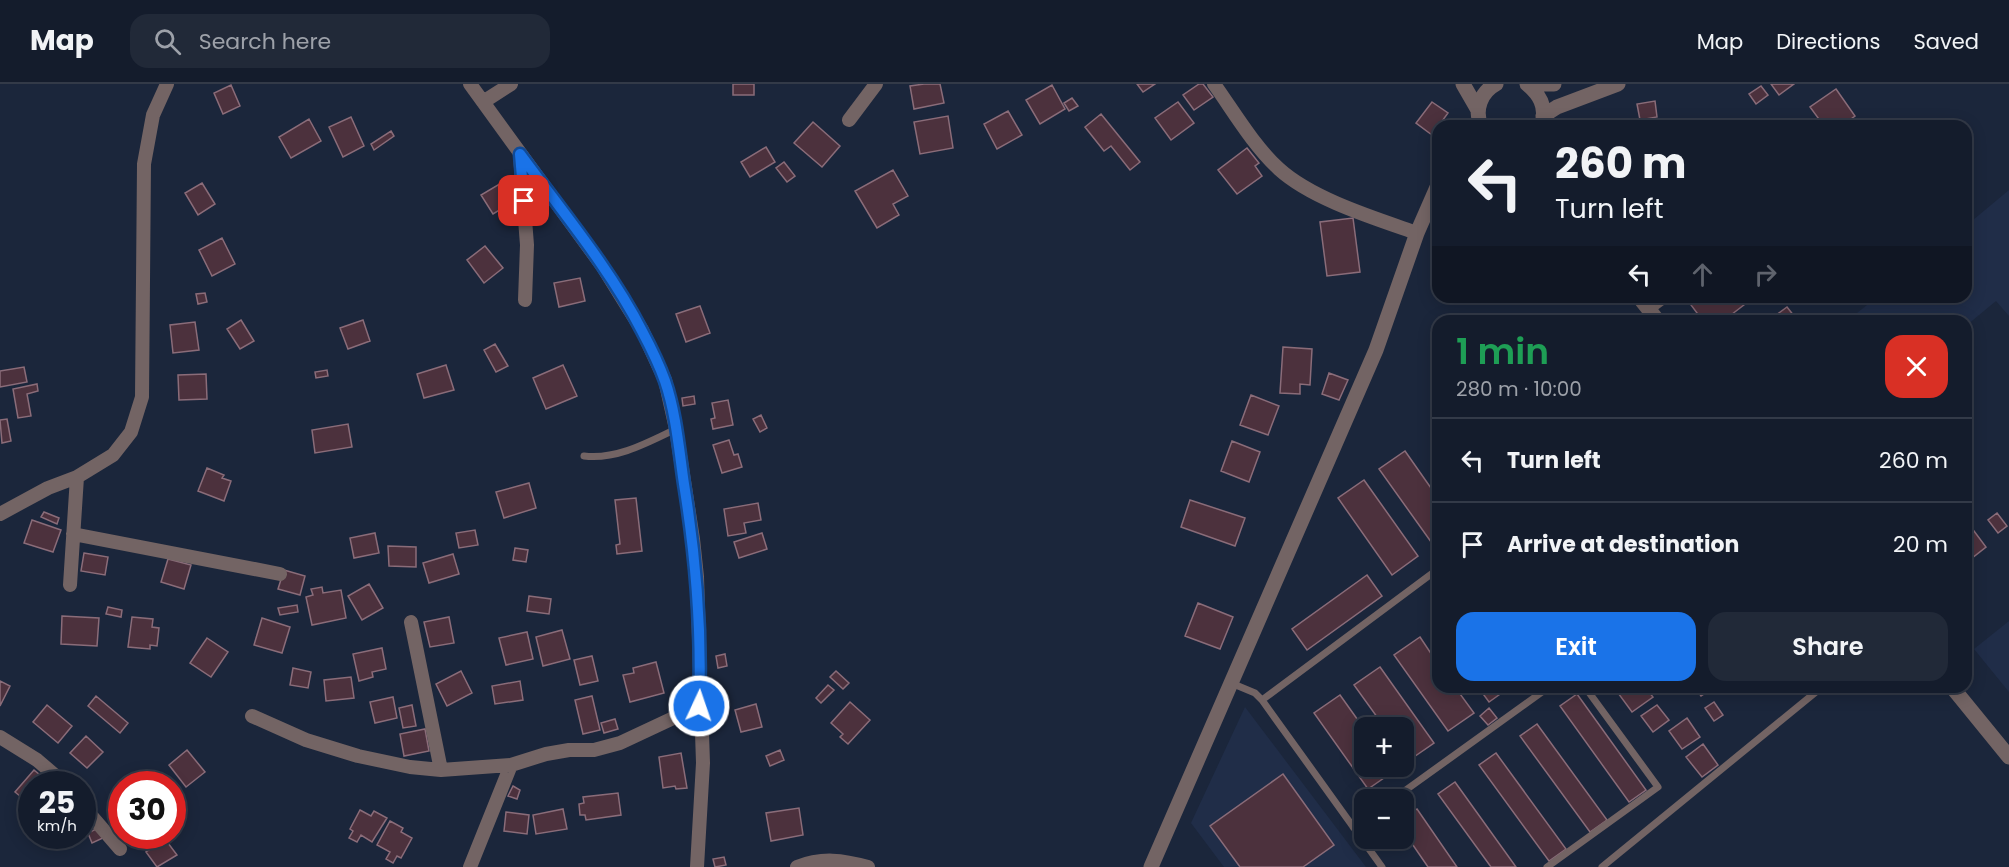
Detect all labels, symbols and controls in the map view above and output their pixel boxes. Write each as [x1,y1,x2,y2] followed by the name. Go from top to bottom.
[130,14,550,68] search box
[30,21,94,60] text: Map
[151,25,184,58] icon: search
[199,26,331,57] text: Search here
[1697,27,1743,56] text: Map
[1776,27,1880,56] text: Directions
[1913,27,1979,56] text: Saved
[1555,134,1687,193] text: 260 m
[1456,144,1534,222] icon: left
[498,175,549,226] pin
[507,184,540,217] icon: arrive
[1555,190,1664,227] text: Turn left
[1623,258,1656,291] icon: left
[1686,258,1719,291] icon: ahead
[1749,258,1782,291] icon: right
[1456,326,1549,377] text: 1 min
[1885,335,1948,398] button: close
[1456,375,1582,403] text: 280 m · 10:00
[1456,444,1489,477] icon: left
[1507,445,1601,476] text: Turn left
[1879,445,1948,476] text: 260 m
[1456,528,1489,561] icon: arrive
[1507,529,1739,560] text: Arrive at destination
[1893,529,1948,560] text: 20 m
[1456,612,1696,681] button: Exit
[1708,612,1948,681] button: Share
[667,674,731,738] position arrow
[1354,717,1414,849] map controls
[1354,717,1414,777] button: +
[108,771,186,849] speed limit sign: 30
[39,781,75,824] text: 25
[1354,789,1414,849] button: −
[37,815,77,836] text: km/h

